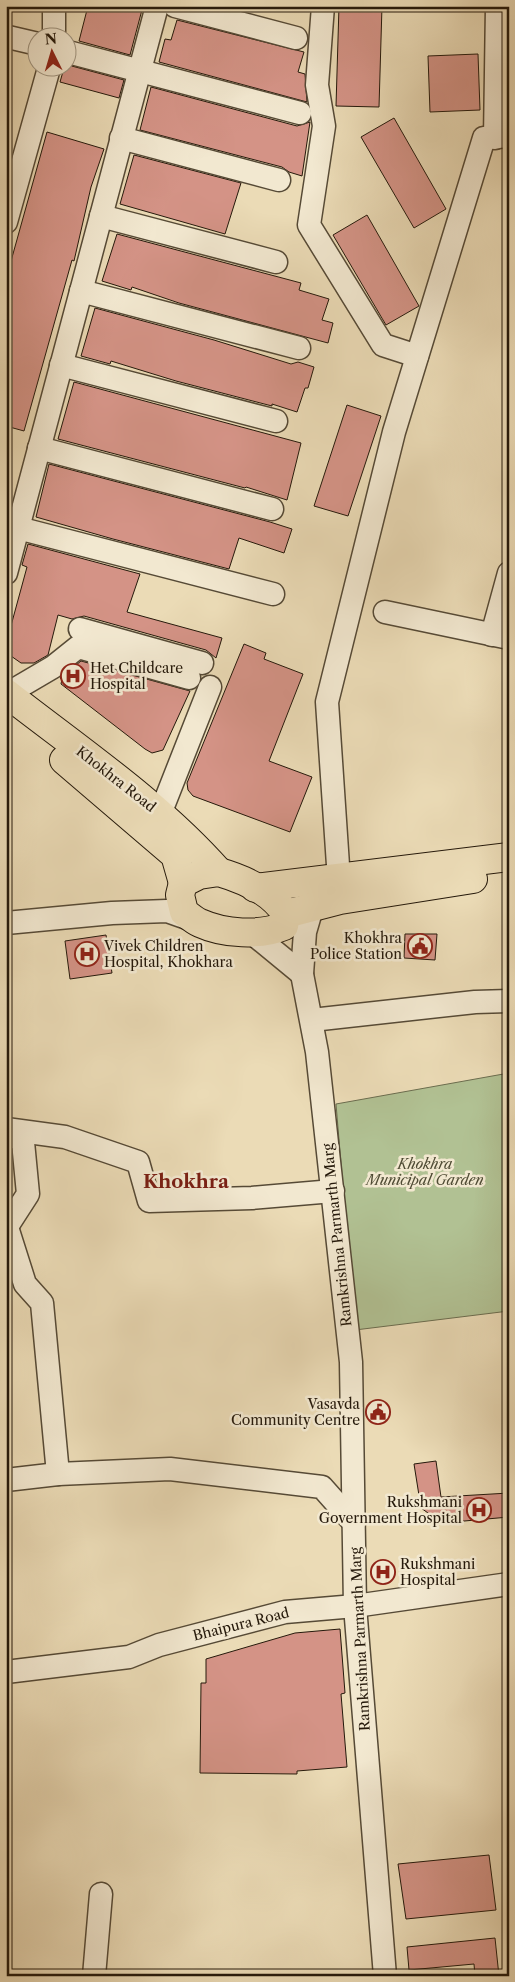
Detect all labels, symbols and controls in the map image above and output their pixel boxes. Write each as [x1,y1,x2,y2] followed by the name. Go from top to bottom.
[28,28,78,78] north arrow
[44,30,58,49] text: N
[90,659,183,693] place label: Het Childcare Hospital
[60,663,86,689] hospital icon: Het Childcare Hospital
[72,742,160,816] street label: Khokhra Road
[310,929,403,963] place label: Khokhra Police Station
[407,933,433,959] public building icon: Khokhra Police Station
[103,937,233,971] place label: Vivek Children Hospital, Khokhara
[74,941,100,967] hospital icon: Vivek Children Hospital, Khokhara
[318,1142,356,1328] street label: Ramkrishna Parmarth Marg
[364,1155,484,1189] park label: Khokhra Municipal Garden
[143,1170,230,1193] district label: Khokhra
[231,1395,361,1429] place label: Vasavda Community Centre
[365,1399,391,1425] public building icon: Vasavda Community Centre
[319,1493,462,1527] place label: Rukshmani Government Hospital
[466,1497,492,1523] hospital icon: Rukshmani Government Hospital
[346,1546,374,1731] street label: Ramkrishna Parmarth Marg
[400,1555,475,1589] place label: Rukshmani Hospital
[370,1559,396,1585] hospital icon: Rukshmani Hospital
[191,1603,292,1645] street label: Bhaipura Road

